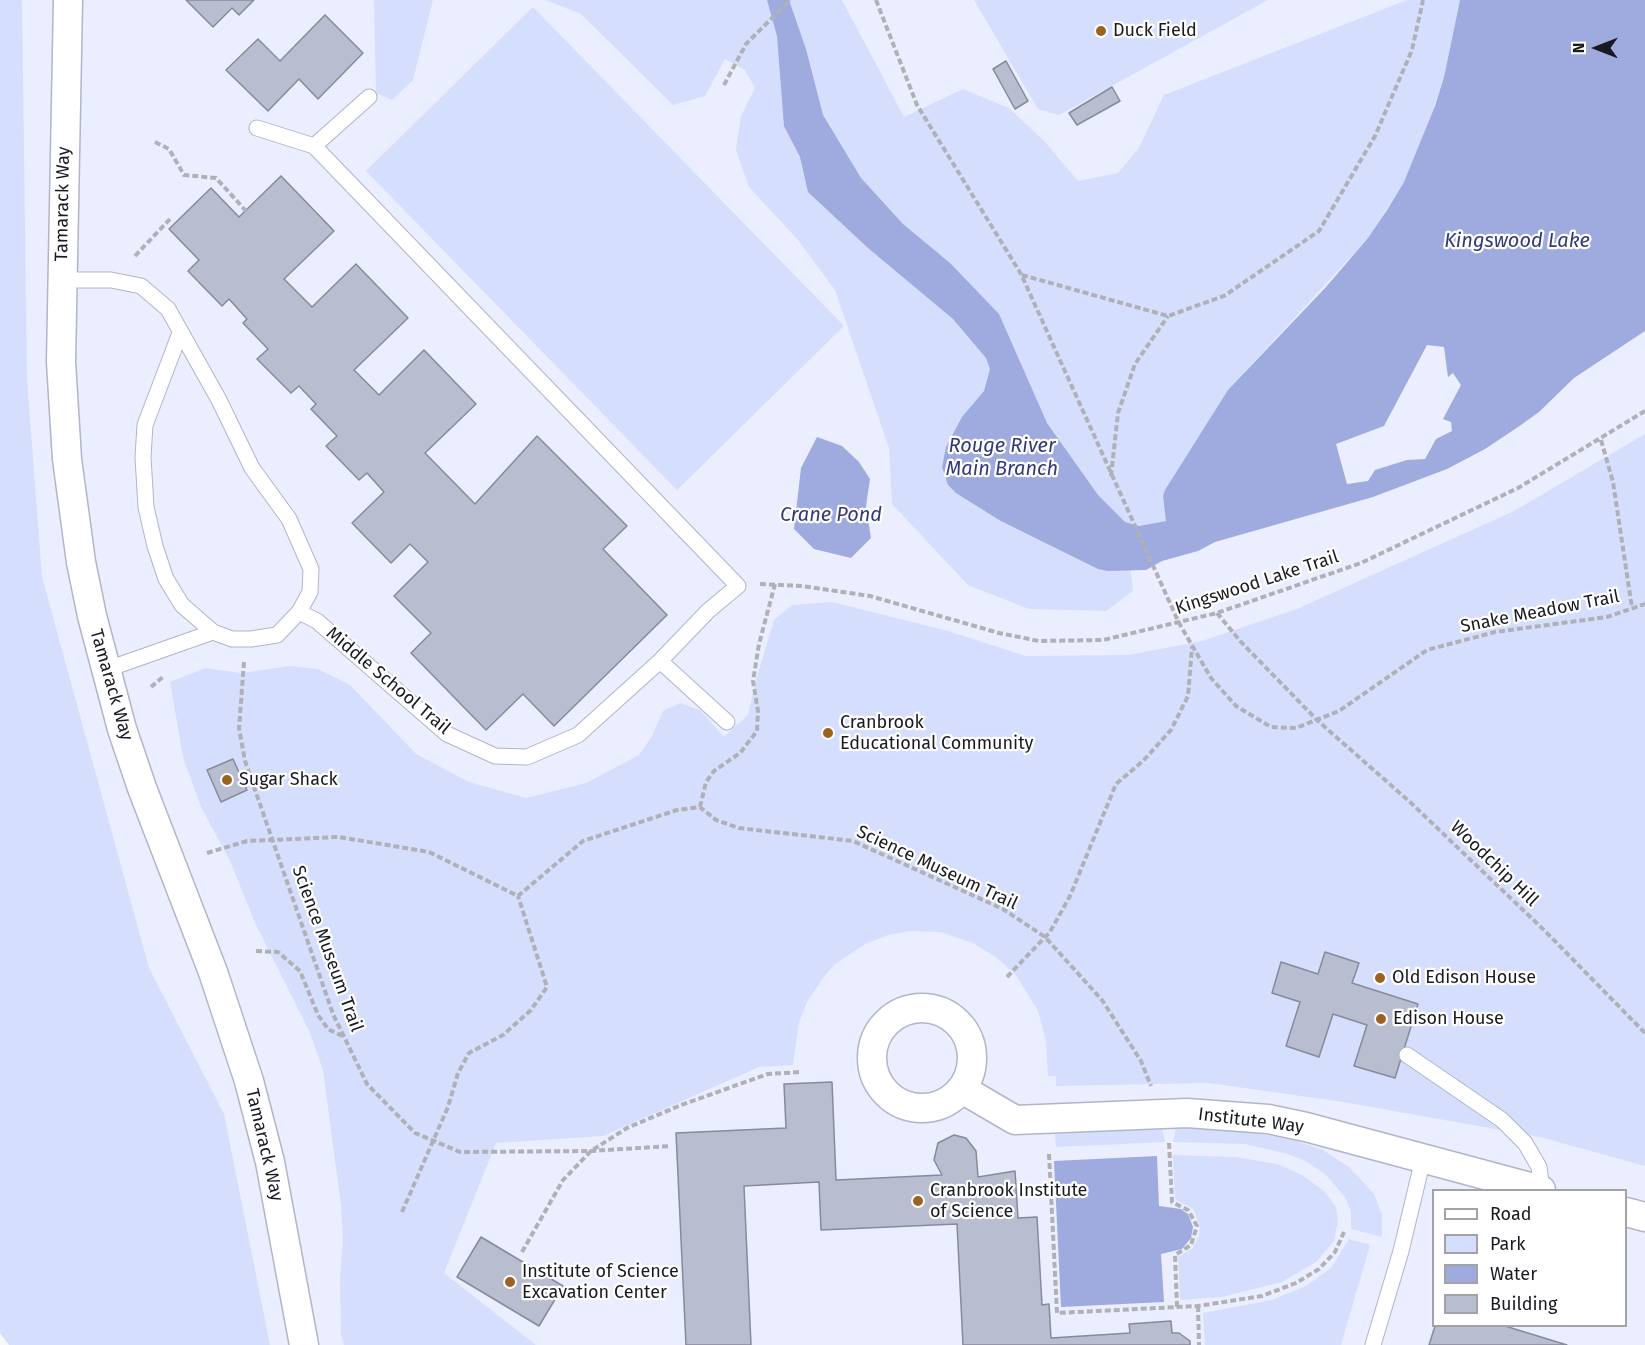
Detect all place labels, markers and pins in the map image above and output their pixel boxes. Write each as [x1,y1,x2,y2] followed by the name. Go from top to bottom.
[1113,20,1197,42] place label: Duck Field
[1094,24,1108,38] marker: Duck Field
[840,712,1033,754] place label: Cranbrook Educational Community
[821,726,835,740] marker: Cranbrook Educational Community
[239,769,338,791] place label: Sugar Shack
[220,773,234,787] marker: Sugar Shack
[1392,967,1536,989] place label: Old Edison House
[1373,971,1387,985] marker: Old Edison House
[1393,1008,1504,1030] place label: Edison House
[1374,1012,1388,1026] marker: Edison House
[930,1180,1087,1222] place label: Cranbrook Institute of Science
[911,1194,925,1208] marker: Cranbrook Institute of Science
[522,1261,679,1304] place label: Institute of Science Excavation Center
[503,1275,517,1289] marker: Institute of Science Excavation Center

